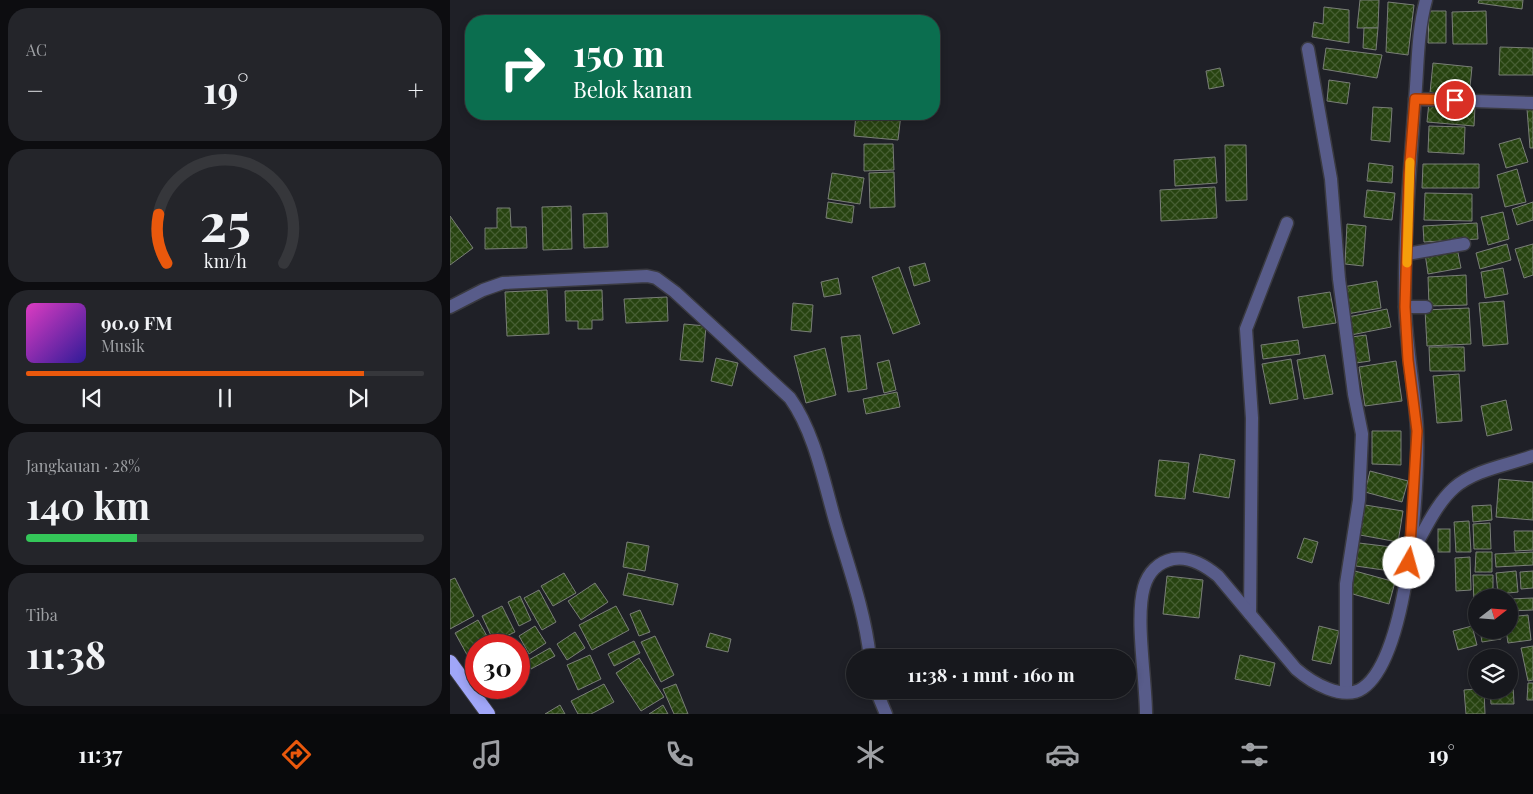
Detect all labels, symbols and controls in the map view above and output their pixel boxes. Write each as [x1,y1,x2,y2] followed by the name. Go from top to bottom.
[573,29,664,76] text: 150 m
[490,35,555,100] icon: right
[26,39,47,60] text: AC
[203,63,249,114] text: 19°
[26,71,44,108] text: −
[408,71,424,108] text: +
[573,74,692,104] text: Belok kanan
[1434,79,1476,121] pin
[1441,86,1469,114] icon: arrive
[199,186,251,255] text: 25
[204,249,247,272] text: km/h
[101,309,173,335] text: 90.9 FM
[101,335,145,356] text: Musik
[78,384,106,412] icon: previous
[211,384,239,412] icon: pause
[344,384,372,412] icon: next
[26,455,140,476] text: Jangkauan · 28%
[26,479,150,530] text: 140 km
[1382,536,1434,588] position arrow
[1468,589,1518,639] north arrow
[1468,589,1518,699] map controls
[26,604,58,625] text: Tiba
[26,628,106,679] text: 11:38
[465,634,530,699] speed limit sign: 30
[1468,649,1518,699] button: layers
[907,661,1075,687] text: 11:38 · 1 mnt · 160 m
[279,737,314,772] icon: directions
[470,737,505,772] icon: music
[662,737,697,772] icon: phone
[853,737,888,772] icon: climate
[1045,737,1080,772] icon: car
[1237,737,1272,772] icon: filters
[78,739,122,769] text: 11:37
[1428,739,1455,769] text: 19°

